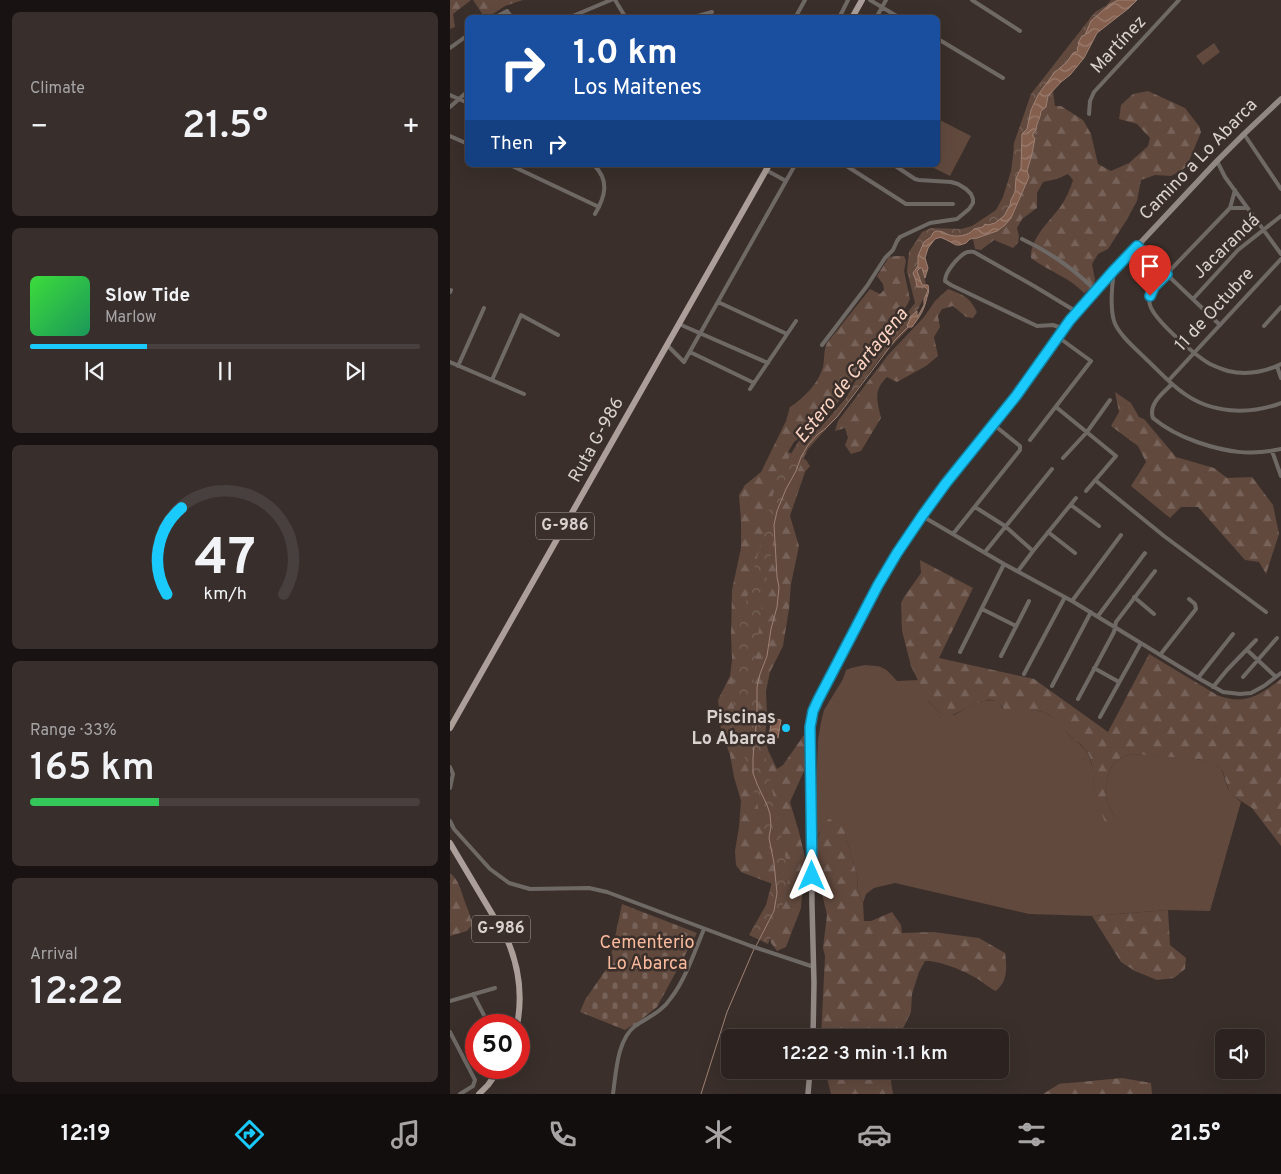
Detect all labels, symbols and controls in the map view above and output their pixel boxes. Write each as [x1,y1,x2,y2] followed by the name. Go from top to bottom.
[1086,11,1152,79] street label: Martínez
[573,32,678,76] text: 1.0 km
[490,35,555,100] icon: right
[573,75,702,102] text: Los Maitenes
[30,79,85,99] text: Climate
[1135,94,1263,226] street label: Camino a Lo Abarca
[182,103,268,152] text: 21.5°
[30,110,48,146] text: −
[402,110,420,146] text: +
[543,130,571,158] icon: right
[490,132,533,156] text: Then
[1189,209,1265,285] street label: Jacarandá
[1129,245,1171,296] pin
[1136,252,1164,280] icon: arrive
[1170,263,1260,357] street label: 11 de Octubre
[105,284,190,308] text: Slow Tide
[790,303,914,449] water label: Estero de Cartagena
[105,308,157,328] text: Marlow
[81,357,109,385] icon: previous
[211,357,239,385] icon: pause
[341,357,369,385] icon: next
[564,393,630,487] street label: Ruta G-986
[536,512,594,540] road number: G-986
[194,527,256,593] text: 47
[203,583,247,606] text: km/h
[692,707,776,751] place label: Piscinas Lo Abarca
[30,721,117,741] text: Range · 33%
[780,722,792,734] marker: Piscinas Lo Abarca
[30,745,155,794] text: 165 km
[785,849,837,901] position arrow
[472,916,530,942] road number: G-986
[600,932,694,976] park label: Cementerio Lo Abarca
[30,945,78,965] text: Arrival
[30,969,124,1018] text: 12:22
[465,1014,530,1079] speed limit sign: 50
[1215,1029,1265,1079] map controls
[1215,1029,1265,1079] button: sound
[782,1042,948,1066] text: 12:22 · 3 min · 1.1 km
[232,1117,267,1152] icon: directions
[388,1117,423,1152] icon: music
[545,1117,580,1152] icon: phone
[701,1117,736,1152] icon: climate
[857,1117,892,1152] icon: car
[1014,1117,1049,1152] icon: filters
[61,1121,111,1148] text: 12:19
[1170,1121,1220,1148] text: 21.5°

